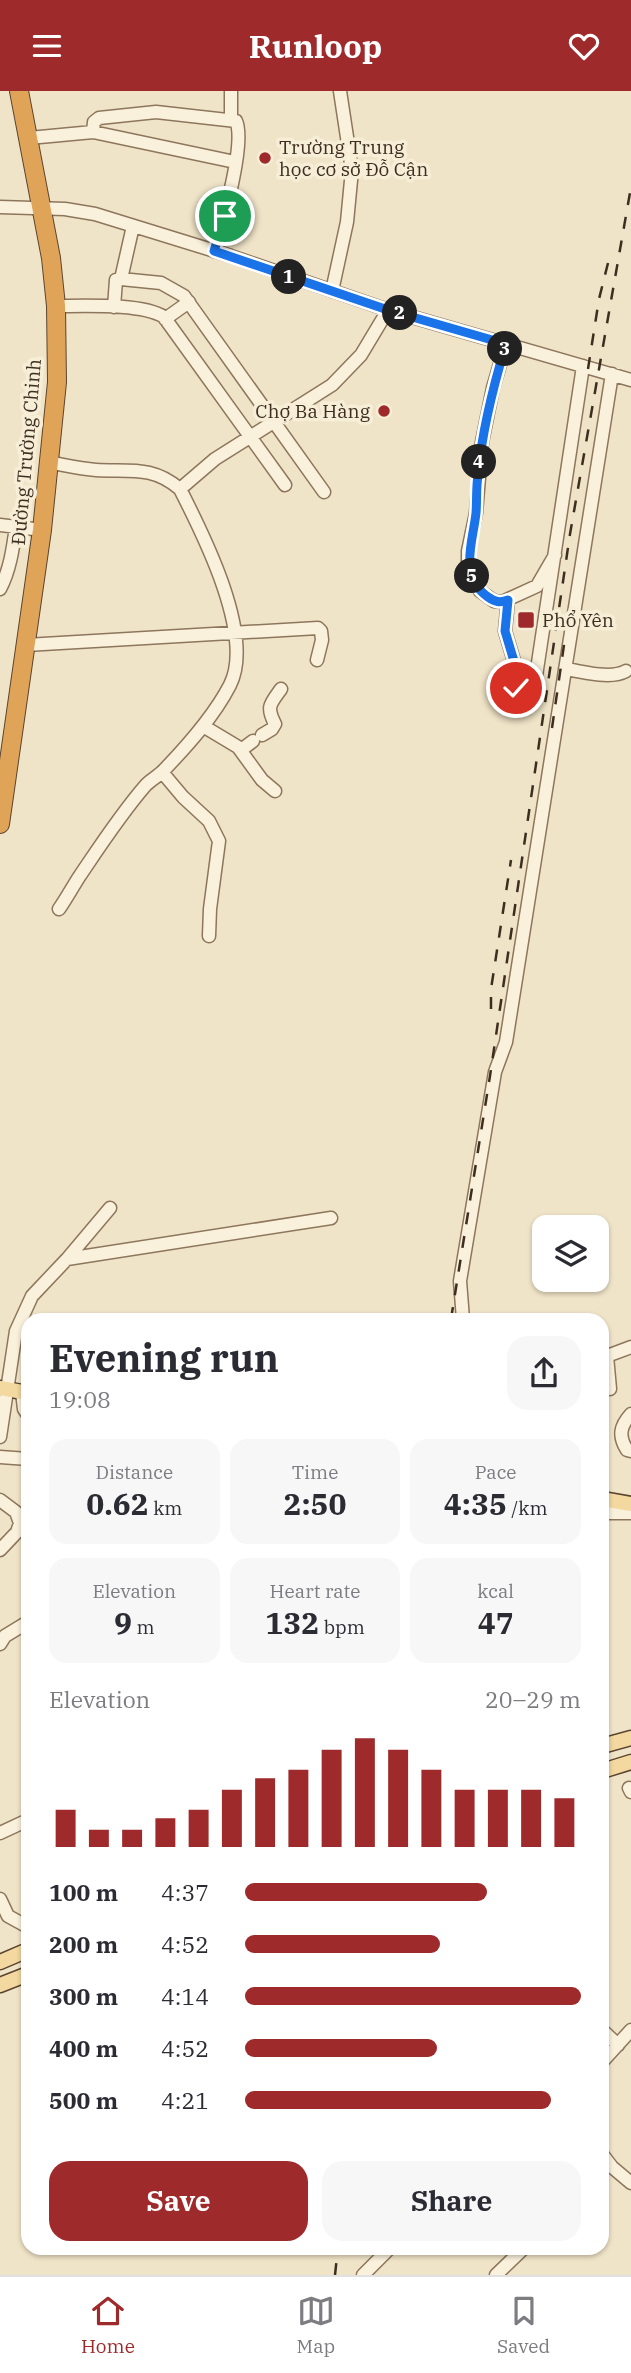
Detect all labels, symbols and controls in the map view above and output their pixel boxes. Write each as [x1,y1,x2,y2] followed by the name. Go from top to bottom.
[249,25,382,67] text: Runloop
[28,27,66,65] icon: menu
[565,27,603,65] icon: heart
[279,135,428,181] place label: Trường Trung học cơ sở Đỗ Cận
[257,150,273,166] marker: Trường Trung học cơ sở Đỗ Cận
[195,186,255,246] pin
[206,197,244,235] icon: arrive
[272,259,306,295] pin: 1
[283,264,294,288] text: 1
[382,295,418,331] pin: 2
[394,300,405,324] text: 2
[488,331,522,367] pin: 3
[499,336,510,360] text: 3
[6,358,46,546] street label: Đường Trường Chinh
[255,399,371,423] place label: Chợ Ba Hàng
[376,403,392,419] marker: Chợ Ba Hàng
[462,445,496,479] pin: 4
[473,449,484,473] text: 4
[454,559,490,594] pin: 5
[466,563,477,587] text: 5
[542,608,614,632] place label: Phổ Yên
[516,610,536,630] marker: Phổ Yên
[486,658,546,718] pin
[497,669,535,707] icon: check
[532,1215,609,1292] map controls
[532,1215,609,1292] button: layers
[49,1333,279,1382] text: Evening run
[507,1336,581,1410] button: share
[49,1384,111,1414] text: 19:08
[96,1460,173,1484] text: Distance
[292,1460,338,1484] text: Time
[475,1460,517,1484] text: Pace
[86,1484,149,1523] text: 0.62
[283,1484,347,1523] text: 2:50
[444,1484,507,1523] text: 4:35
[149,1496,182,1520] text: km
[507,1496,548,1520] text: /km
[92,1579,176,1603] text: Elevation
[270,1579,360,1603] text: Heart rate
[477,1579,514,1603] text: kcal
[114,1603,132,1642] text: 9
[265,1603,319,1642] text: 132
[478,1603,514,1642] text: 47
[132,1615,155,1639] text: m
[319,1615,365,1639] text: bpm
[49,1684,150,1714] text: Elevation
[485,1684,581,1714] text: 20–29 m
[49,1877,118,1907] text: 100 m
[161,1877,209,1907] text: 4:37
[49,1929,118,1959] text: 200 m
[161,1929,209,1959] text: 4:52
[49,1981,118,2011] text: 300 m
[161,1981,209,2011] text: 4:14
[49,2033,118,2063] text: 400 m
[161,2033,209,2063] text: 4:52
[49,2085,118,2115] text: 500 m
[161,2085,209,2115] text: 4:21
[49,2161,308,2241] button: Save
[322,2161,581,2241] button: Share
[81,2292,135,2358] tab: Home
[297,2292,335,2358] tab: Map
[497,2292,550,2358] tab: Saved

